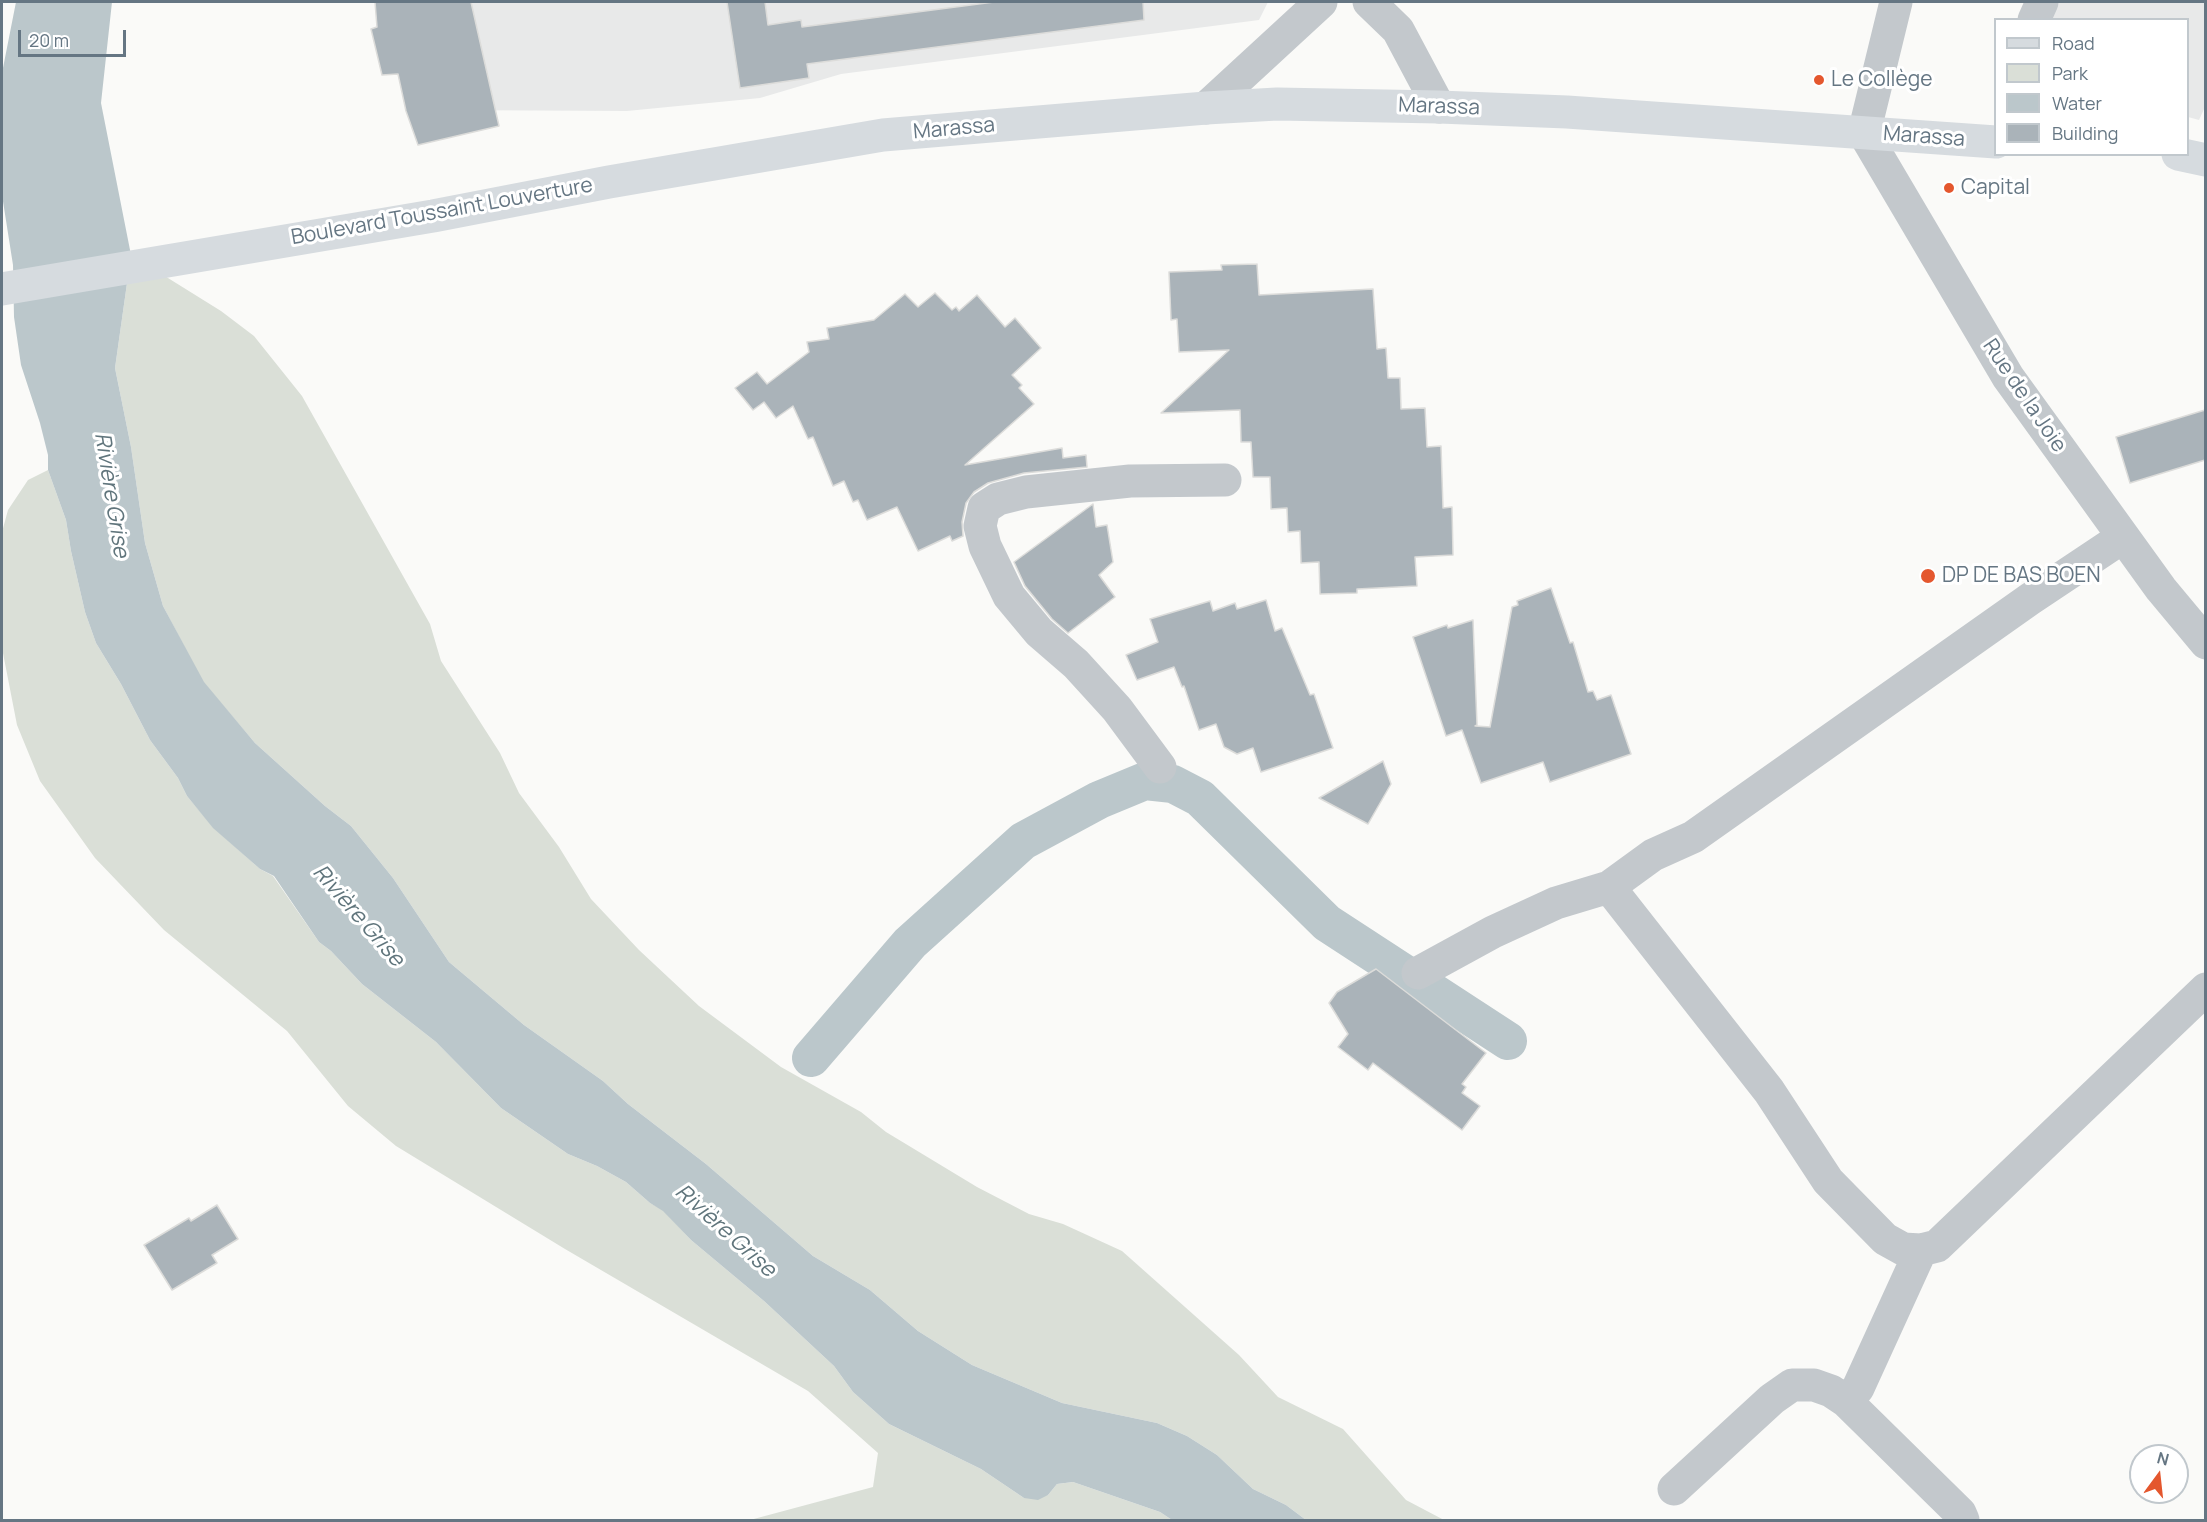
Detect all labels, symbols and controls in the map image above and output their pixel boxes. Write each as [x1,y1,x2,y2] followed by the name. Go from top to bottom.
[21,18,129,56] scale bar
[1994,18,2189,156] legend
[29,28,69,52] text: 20 m
[2052,31,2095,55] text: Road
[2052,61,2088,85] text: Park
[1831,67,1932,93] place label: Le Collège
[1812,73,1826,87] marker: Le Collège
[2052,91,2102,115] text: Water
[1398,93,1480,121] street label: Marassa
[912,113,996,145] street label: Marassa
[2052,121,2118,145] text: Building
[1882,122,1966,152] street label: Marassa
[289,173,595,251] street label: Boulevard Toussaint Louverture
[1961,175,2030,201] place label: Capital
[1942,181,1956,195] marker: Capital
[1977,335,2071,457] street label: Rue de la Joie
[88,431,134,559] water label: Rivière Grise
[1942,563,2101,589] place label: DP DE BAS BOEN
[1919,567,1937,585] marker: DP DE BAS BOEN
[307,860,409,972] water label: Rivière Grise
[669,1179,781,1283] water label: Rivière Grise
[2129,1444,2189,1504] north arrow
[2155,1446,2172,1471] text: N

